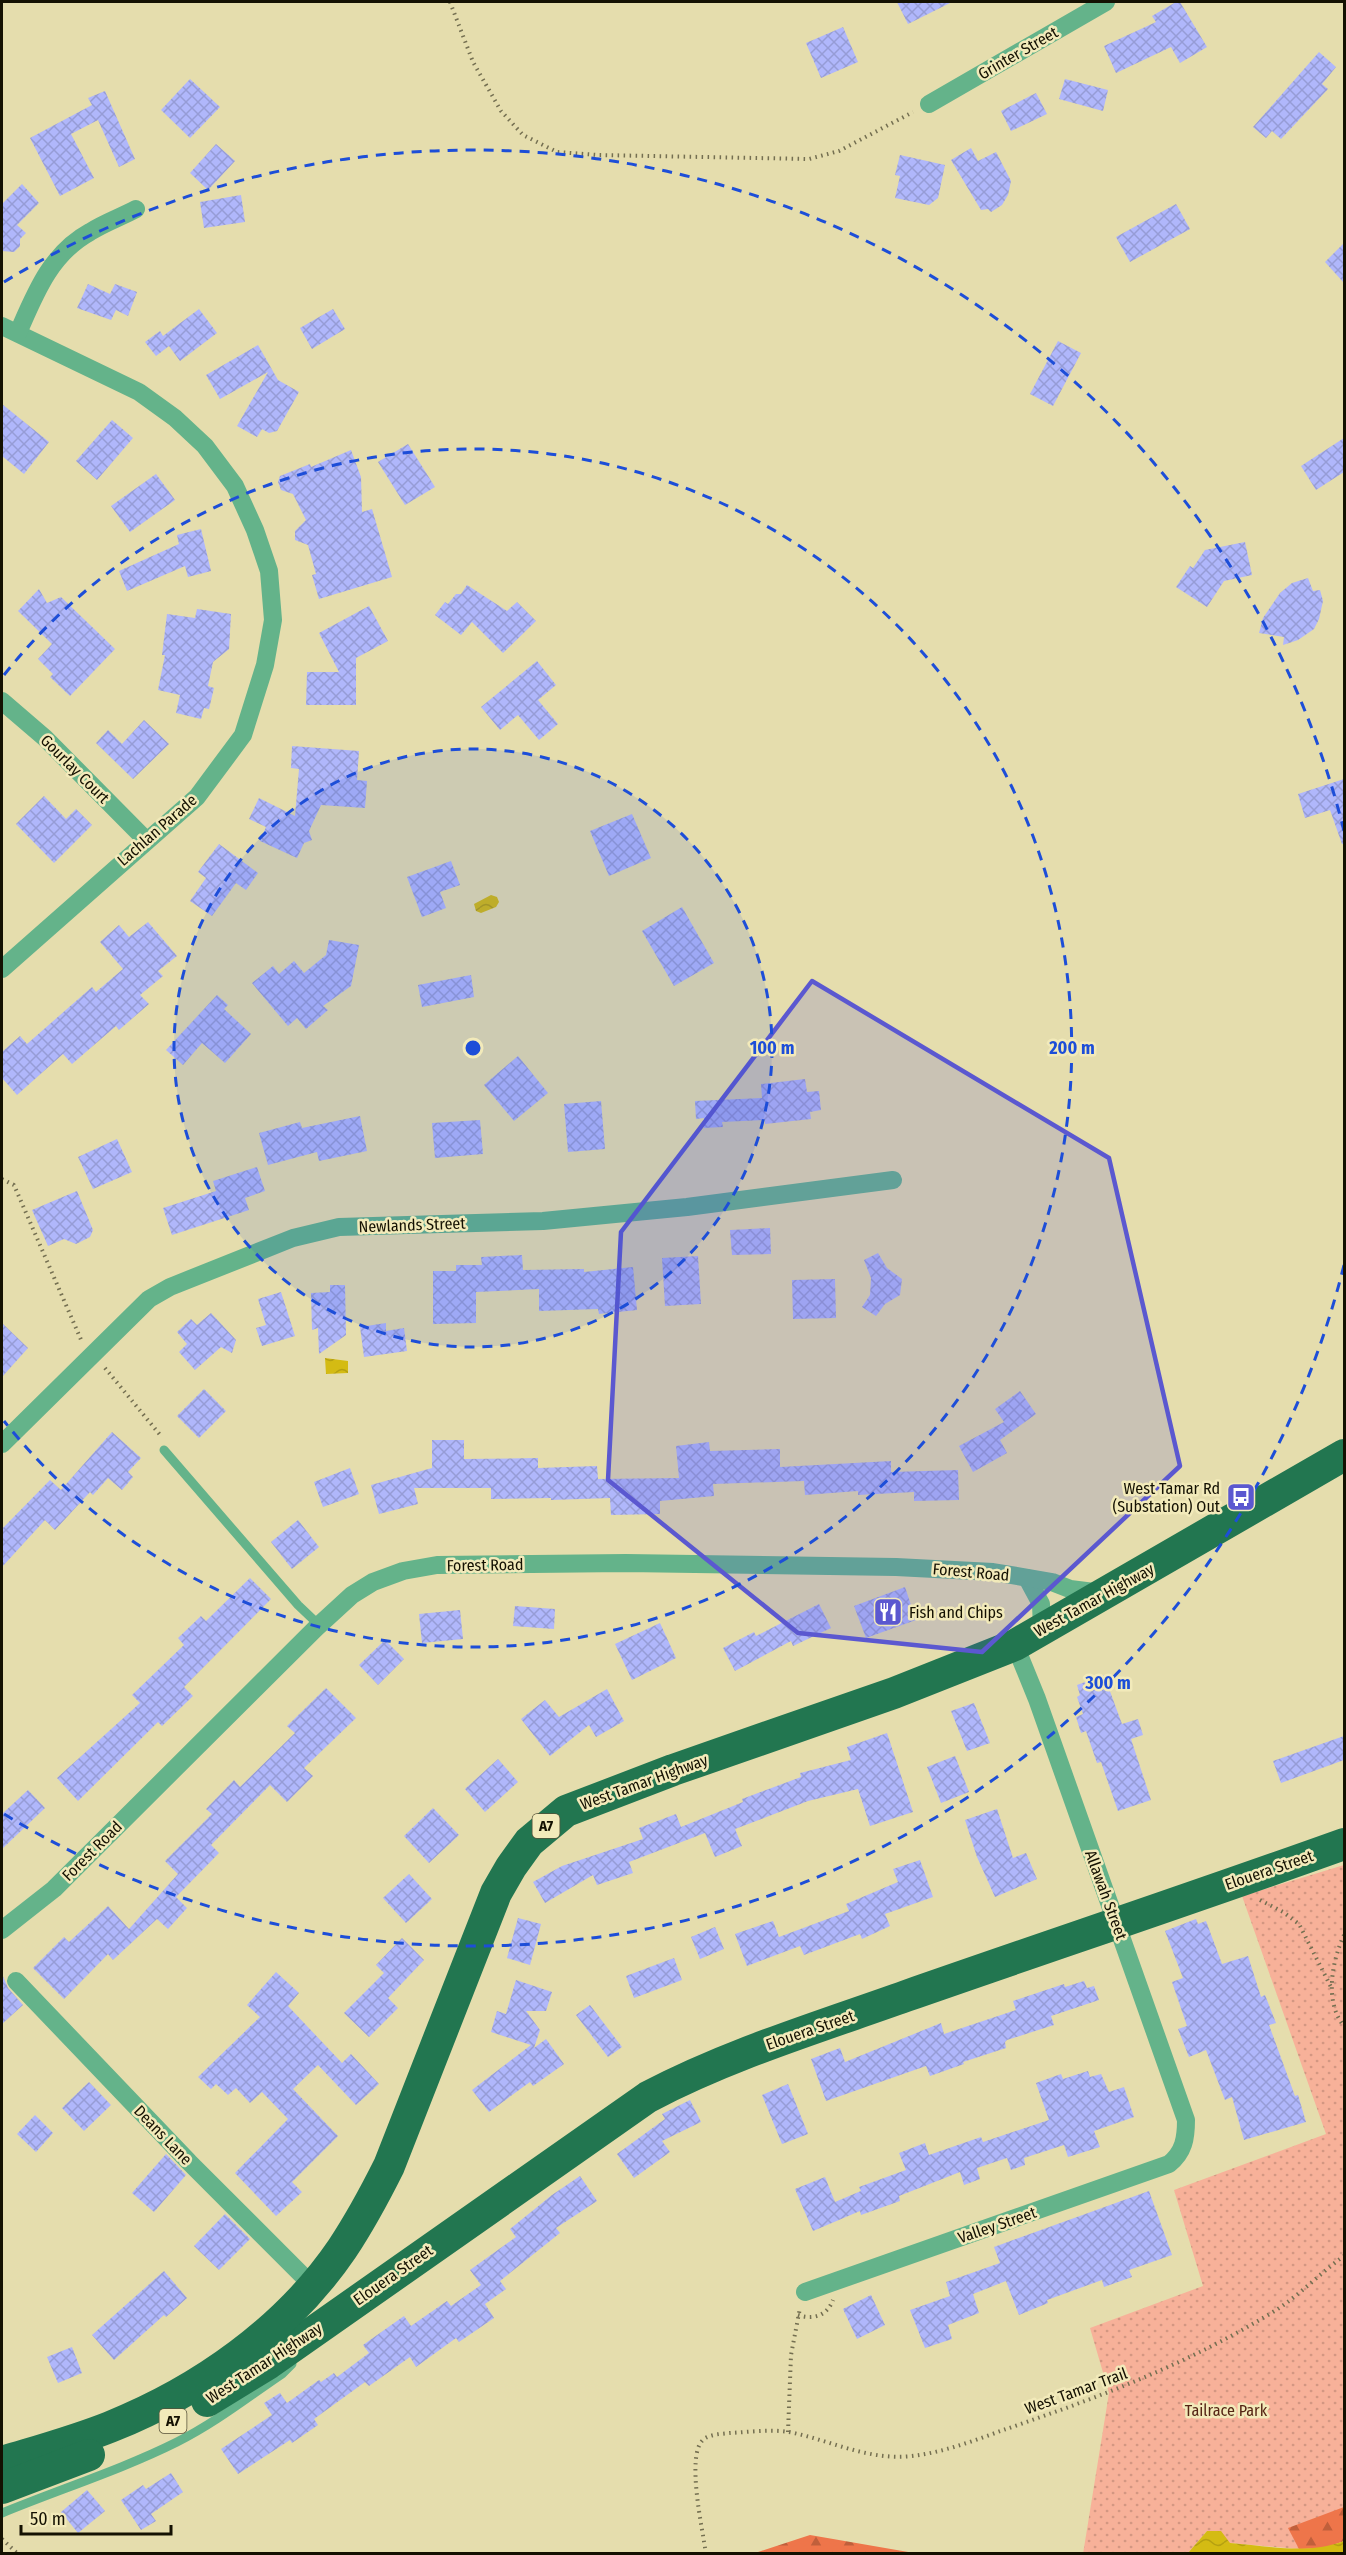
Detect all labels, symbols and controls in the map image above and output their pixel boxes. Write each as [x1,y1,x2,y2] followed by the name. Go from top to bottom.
[975,22,1062,83] street label: Grinter Street
[37,731,114,808] street label: Gourlay Court
[113,790,201,870] street label: Lachlan Parade
[750,1037,794,1059] text: 100 m
[1048,1037,1095,1059] text: 200 m
[463,1038,483,1058] centre of rings
[358,1214,467,1236] street label: Newlands Street
[1112,1479,1221,1516] place label: West Tamar Rd (Substation) Out
[1225,1481,1257,1513] bus stop icon: West Tamar Rd (Substation) Out
[446,1555,524,1575] street label: Forest Road
[932,1559,1010,1585] street label: Forest Road
[1031,1559,1158,1641] street label: West Tamar Highway
[872,1596,904,1628] restaurant icon: Fish and Chips
[909,1603,1003,1622] place label: Fish and Chips
[1084,1672,1131,1694] text: 300 m
[578,1750,711,1814] street label: West Tamar Highway
[532,1814,560,1838] road number: A7
[58,1817,126,1885] street label: Forest Road
[1222,1846,1316,1894] street label: Elouera Street
[1081,1847,1131,1943] street label: Allawah Street
[763,2006,857,2054] street label: Elouera Street
[130,2101,196,2169] street label: Deans Lane
[955,2202,1039,2247] street label: Valley Street
[350,2240,437,2309] street label: Elouera Street
[203,2318,326,2408] street label: West Tamar Highway
[1022,2364,1130,2418] street label: West Tamar Trail
[1185,2401,1268,2420] park label: Tailrace Park
[160,2409,186,2433] road number: A7
[21,2498,171,2536] scale bar
[30,2508,66,2530] text: 50 m

